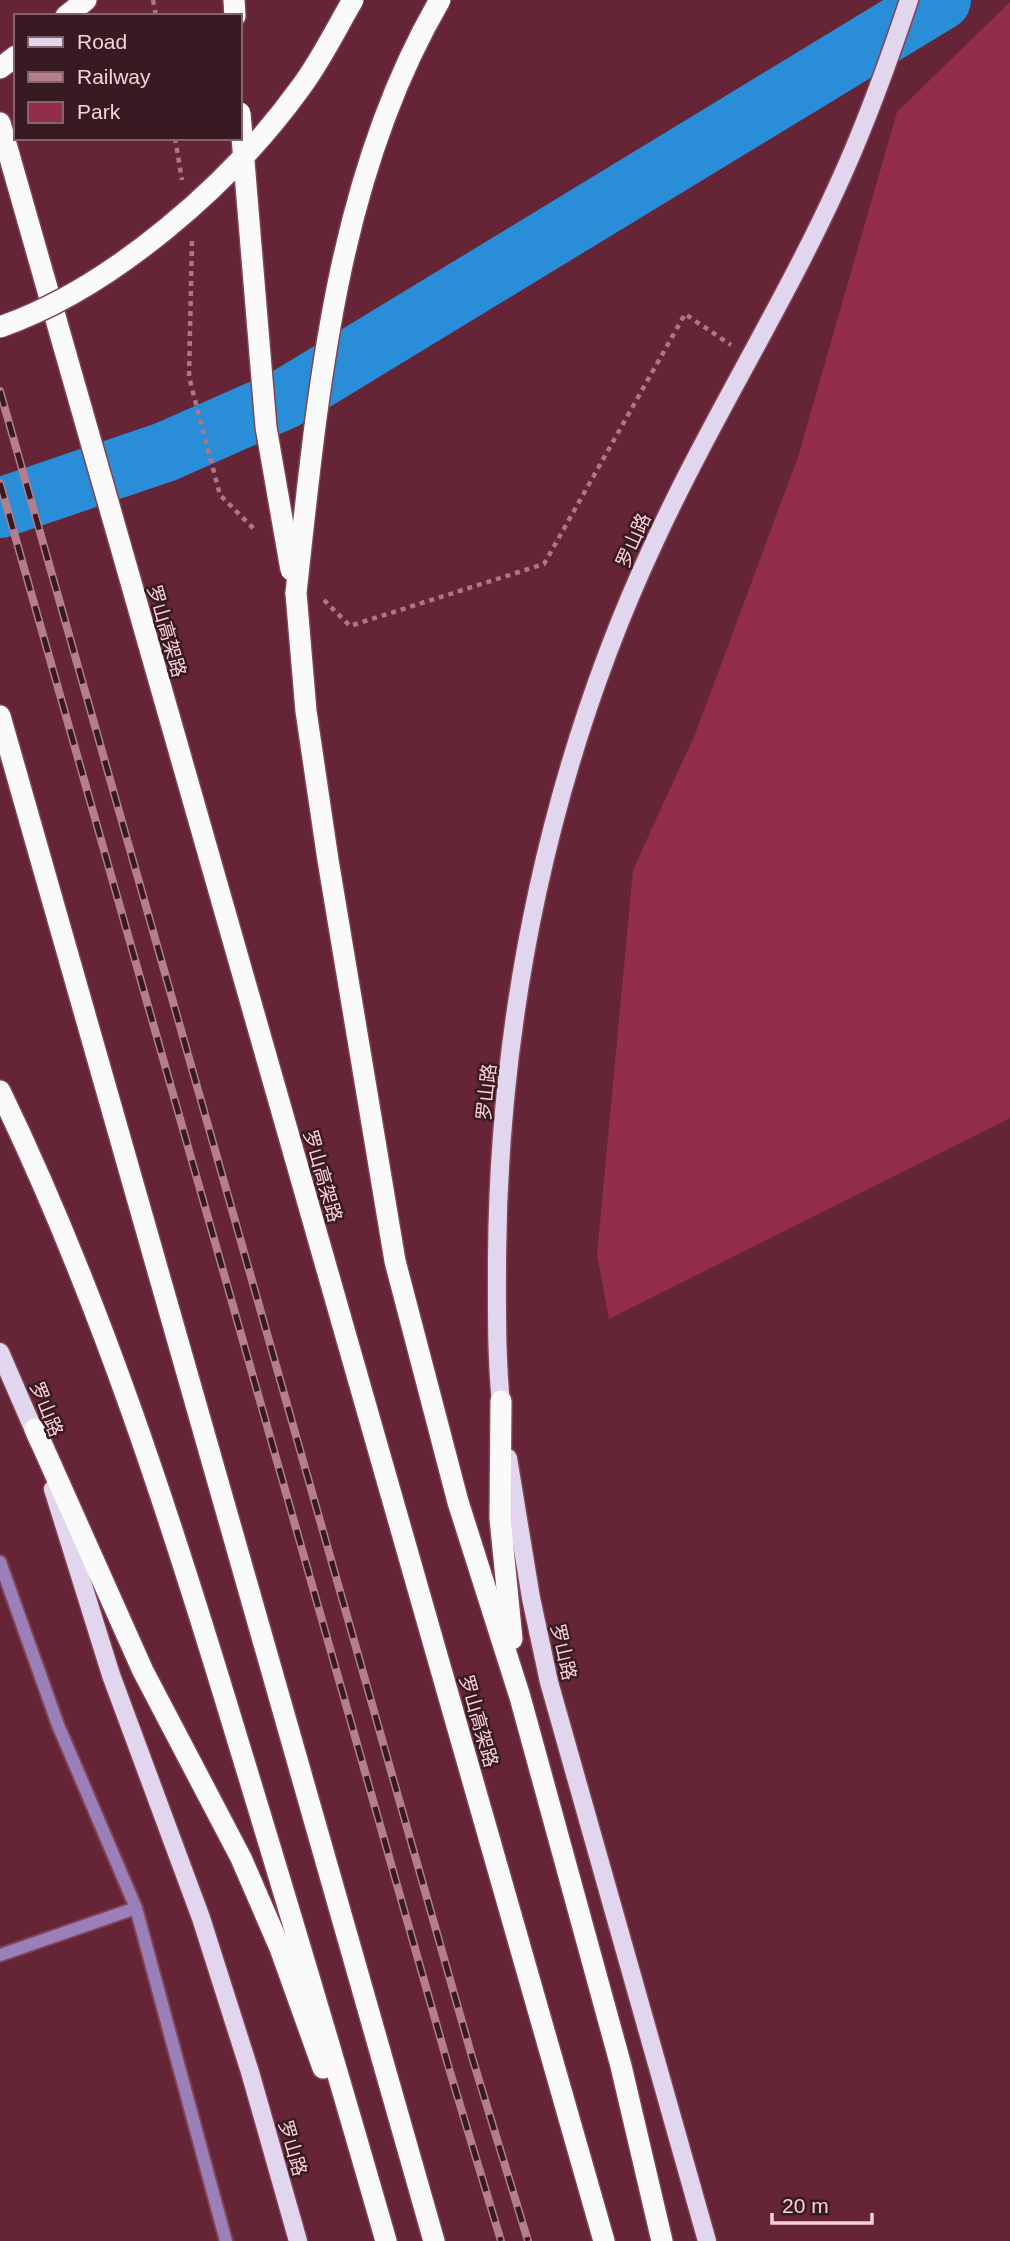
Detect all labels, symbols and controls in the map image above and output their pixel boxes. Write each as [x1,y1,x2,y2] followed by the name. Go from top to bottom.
[14,14,242,140] legend
[77,30,127,53] text: Road
[77,65,151,88] text: Railway
[77,100,121,123] text: Park
[612,510,655,571] street label: 罗山路
[143,583,190,680] street label: 罗山高架路
[473,1063,500,1122] street label: 罗山路
[299,1128,346,1225] street label: 罗山高架路
[26,1379,67,1440] street label: 罗山路
[547,1622,580,1682] street label: 罗山路
[455,1673,502,1770] street label: 罗山高架路
[275,2118,310,2178] street label: 罗山路
[772,2182,872,2226] scale bar
[782,2194,829,2217] text: 20 m

